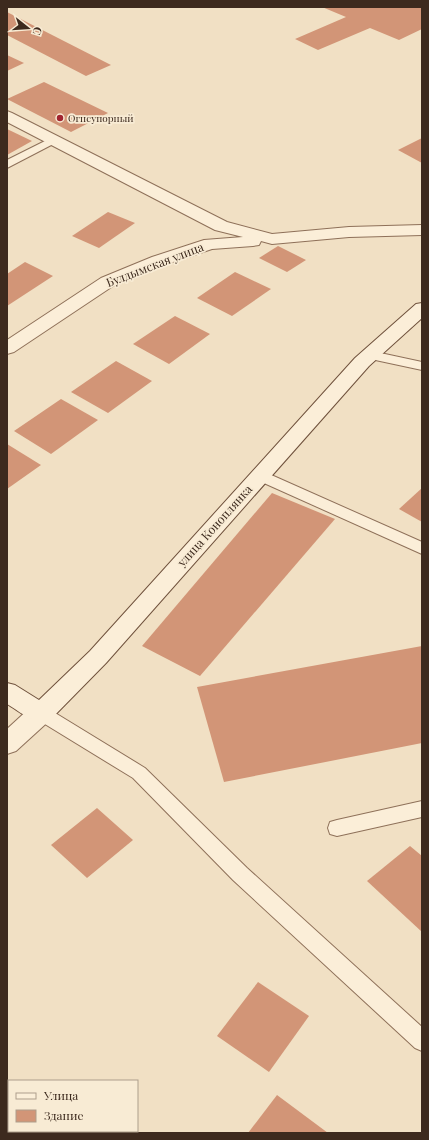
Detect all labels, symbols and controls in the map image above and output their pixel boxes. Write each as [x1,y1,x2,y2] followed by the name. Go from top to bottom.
[8,8,48,48] north arrow
[30,25,46,37] text: С
[68,111,134,125] place label: Огнеупорный
[55,113,65,123] marker: Огнеупорный
[104,238,206,290] street label: Булдымская улица
[173,481,255,570] street label: улица Коноплянка
[8,1080,138,1132] legend
[43,1087,78,1103] text: Улица
[44,1107,84,1123] text: Здание

